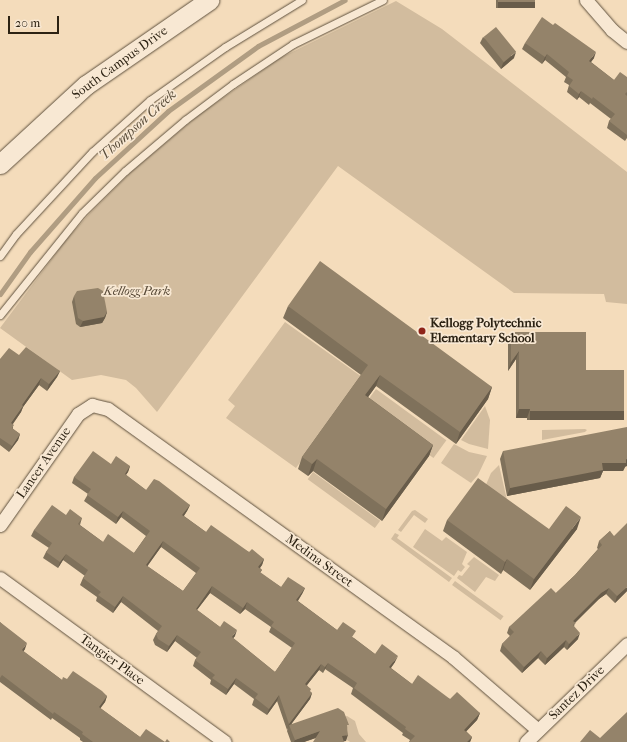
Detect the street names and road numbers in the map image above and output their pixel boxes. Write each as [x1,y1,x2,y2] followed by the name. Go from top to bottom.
[69,23,171,103] street label: South Campus Drive
[14,424,74,502] street label: Lancer Avenue
[282,531,356,591] street label: Medina Street
[77,631,147,689] street label: Tangier Place
[546,663,608,723] street label: Santez Drive

